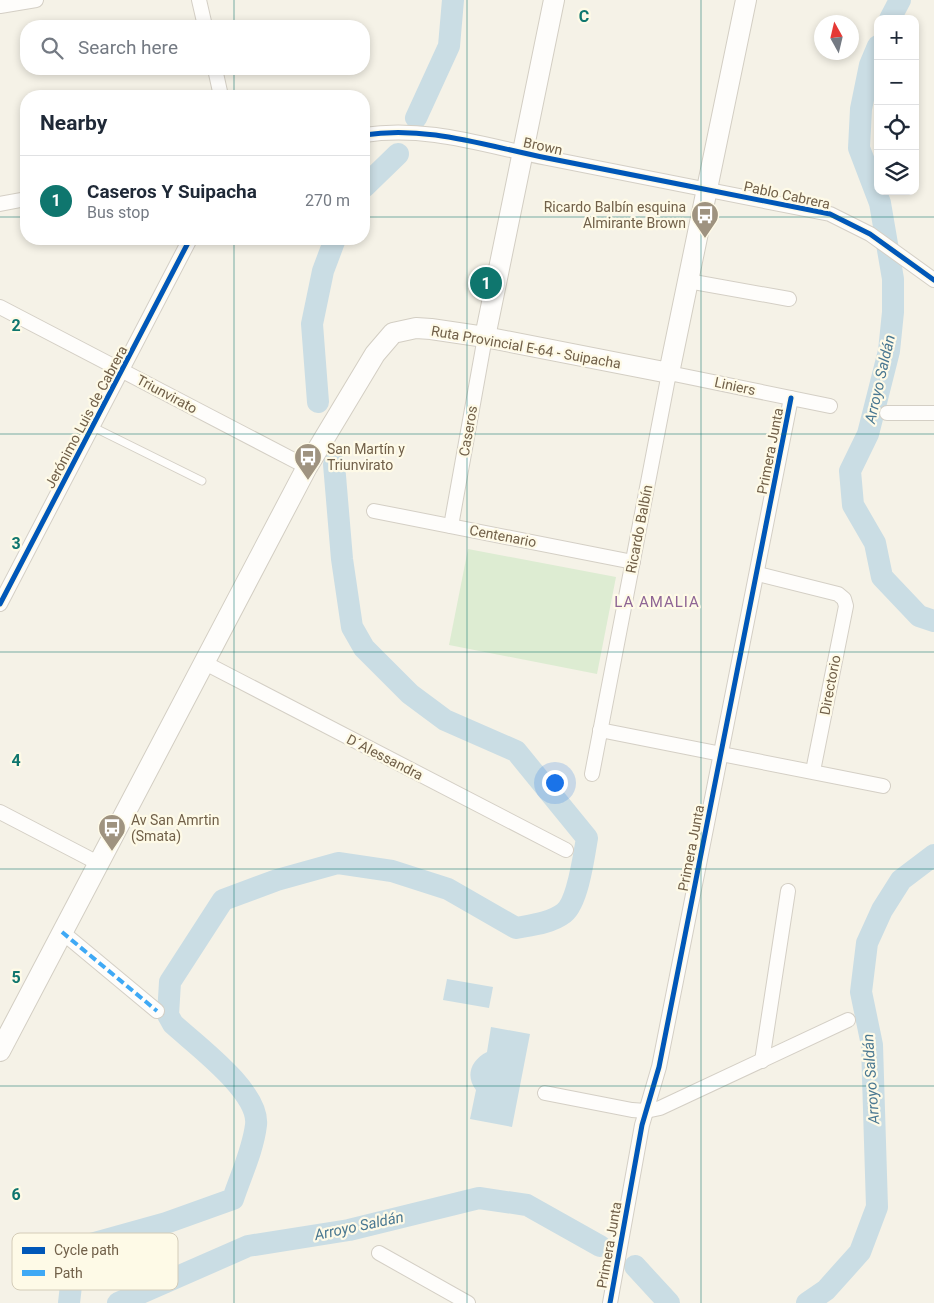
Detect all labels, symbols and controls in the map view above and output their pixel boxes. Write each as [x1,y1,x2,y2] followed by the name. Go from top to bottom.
[579,7,589,26] text: C
[814,15,859,60] north arrow
[874,15,919,195] map controls
[874,15,919,60] button: +
[20,20,370,75] search box
[38,34,66,62] icon: search
[78,36,178,59] text: Search here
[874,60,919,105] button: −
[874,105,919,150] button: locate
[40,111,107,135] text: Nearby
[522,134,564,158] street label: Brown
[874,150,919,195] button: layers
[742,178,832,212] street label: Pablo Cabrera
[87,180,257,203] text: Caseros Y Suipacha
[51,191,61,210] text: 1
[305,191,350,210] text: 270 m
[544,199,686,231] place label: Ricardo Balbín esquina Almirante Brown
[690,200,720,239] bus stop icon: Ricardo Balbín esquina Almirante Brown
[87,203,149,222] text: Bus stop
[470,264,502,302] pin: 1
[11,316,21,335] text: 2
[430,322,622,372] street label: Ruta Provincial E-64 - Suipacha
[861,333,899,426] water label: Arroyo Saldán
[42,343,130,491] street label: Jerónimo Luis de Cabrera
[134,371,200,417] street label: Triunvirato
[713,374,757,398] street label: Liniers
[456,404,480,458] street label: Caseros
[754,406,786,496] street label: Primera Junta
[327,441,405,473] place label: San Martín y Triunvirato
[293,442,323,481] bus stop icon: San Martín y Triunvirato
[623,483,655,575] street label: Ricardo Balbín
[468,522,538,550] street label: Centenario
[11,534,21,553] text: 3
[614,593,700,611] district label: LA AMALIA
[816,654,844,716] street label: Directorio
[344,731,426,783] street label: D´Alessandra
[11,751,21,770] text: 4
[542,770,568,796] your location
[675,803,707,893] street label: Primera Junta
[131,812,219,845] place label: Av San Amrtin (Smata)
[97,813,127,852] bus stop icon: Av San Amrtin (Smata)
[11,968,21,987] text: 5
[859,1033,883,1126] water label: Arroyo Saldán
[11,1185,21,1204] text: 6
[594,1200,624,1290] street label: Primera Junta
[312,1208,405,1244] water label: Arroyo Saldán
[12,1233,178,1290] legend
[54,1242,119,1258] text: Cycle path
[54,1265,83,1281] text: Path

